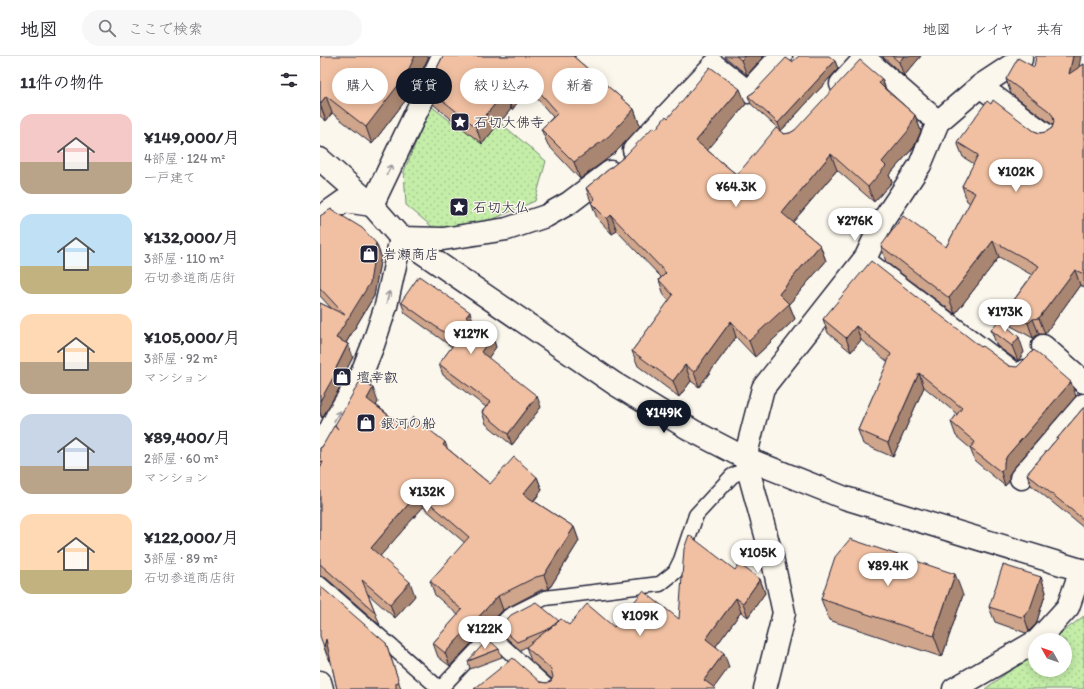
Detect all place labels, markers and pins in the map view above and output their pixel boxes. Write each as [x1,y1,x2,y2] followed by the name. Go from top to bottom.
[449,111,471,133] place icon: 石切大佛寺
[474,114,544,131] place label: 石切大佛寺
[988,159,1044,193] pin: ¥102K
[703,174,769,208] pin: ¥64.3K
[448,196,470,218] place icon: 石切大仏
[473,199,529,216] place label: 石切大仏
[827,208,883,242] pin: ¥276K
[358,243,380,265] shop icon: 岩瀬商店
[383,246,439,263] place label: 岩瀬商店
[977,299,1033,333] pin: ¥173K
[443,321,499,355] pin: ¥127K
[331,366,353,388] shop icon: 壇幸叡
[356,369,398,386] place label: 壇幸叡
[636,400,692,434] pin: ¥149K
[355,412,377,434] shop icon: 銀河の船
[380,415,436,432] place label: 銀河の船
[399,479,455,513] pin: ¥132K
[730,540,786,574] pin: ¥105K
[855,553,921,587] pin: ¥89.4K
[612,603,668,637] pin: ¥109K
[457,616,513,650] pin: ¥122K

